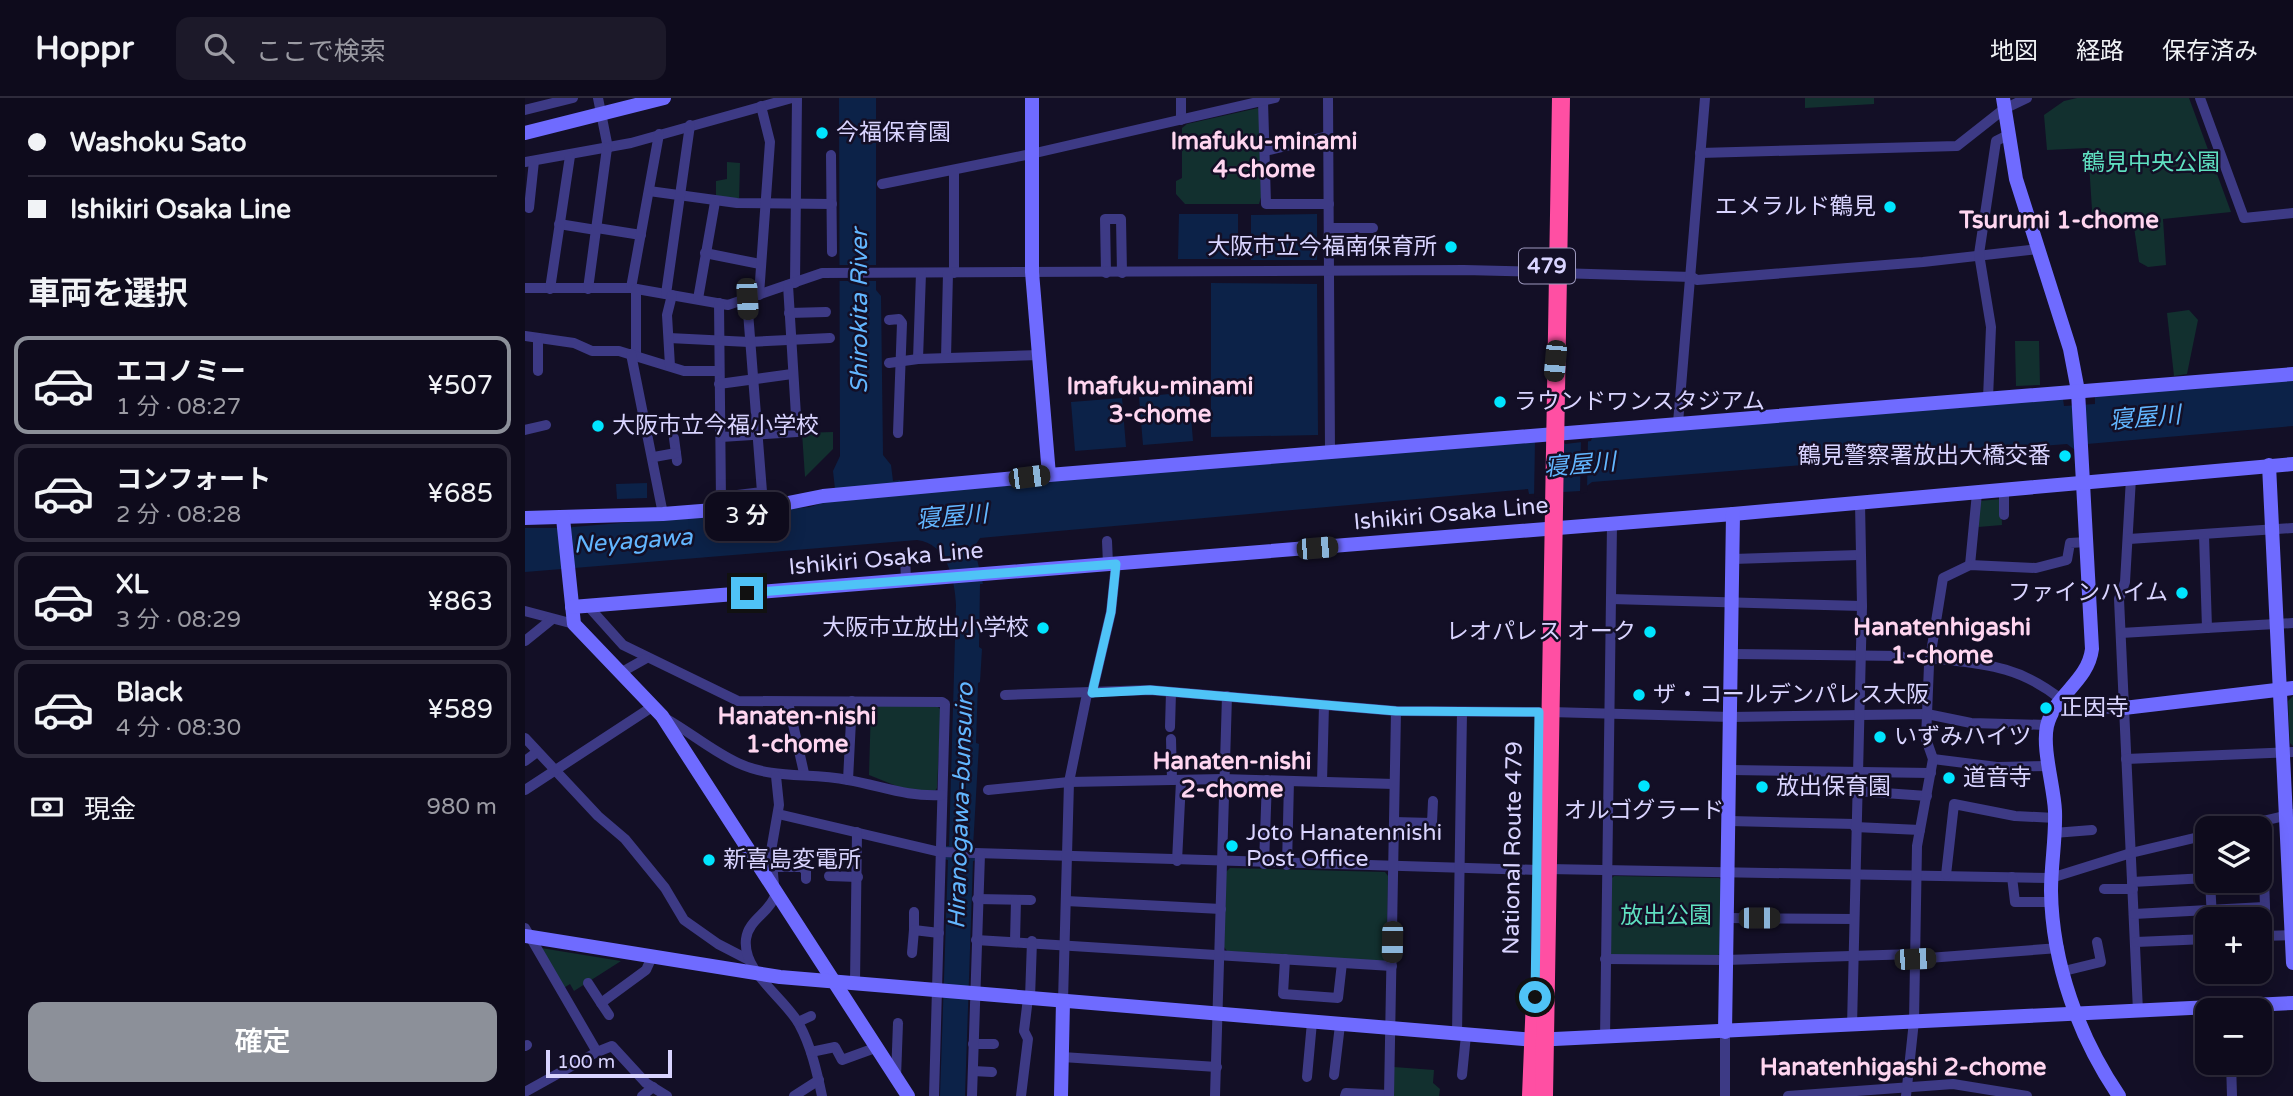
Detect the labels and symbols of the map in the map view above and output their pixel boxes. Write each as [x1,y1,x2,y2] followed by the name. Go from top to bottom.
[836,119,951,147] place label: 今福保育園
[814,125,830,141] marker: 今福保育園
[1170,127,1358,184] district label: Imafuku-minami 4-chome
[2082,149,2220,177] park label: 鶴見中央公園
[1715,193,1876,221] place label: エメラルド鶴見
[1882,199,1898,215] marker: エメラルド鶴見
[1958,206,2159,235] district label: Tsurumi 1-chome
[845,226,874,393] water label: Shirokita River
[1207,233,1437,261] place label: 大阪市立今福南保育所
[1443,239,1459,255] marker: 大阪市立今福南保育所
[1519,248,1575,284] road number: 479
[736,277,759,321] car
[1543,339,1568,383] car
[1066,372,1254,429] district label: Imafuku-minami 3-chome
[1514,388,1765,416] place label: ラウンドワンスタジアム
[1492,394,1508,410] marker: ラウンドワンスタジアム
[2108,400,2185,436] water label: 寝屋川
[612,412,819,440] place label: 大阪市立今福小学校
[590,418,606,434] marker: 大阪市立今福小学校
[1798,442,2051,470] place label: 鶴見警察署放出大橋交番
[1543,447,1620,483] water label: 寝屋川
[2057,448,2073,464] marker: 鶴見警察署放出大橋交番
[1007,464,1052,490] car
[705,491,789,540] callout: 3 分
[1352,492,1550,536] street label: Ishikiri Osaka Line
[915,499,992,535] water label: 寝屋川
[572,522,694,560] water label: Neyagawa
[1296,536,1339,560] car
[787,537,985,581] street label: Ishikiri Osaka Line
[731,577,763,609] route end
[2008,579,2168,607] place label: ファインハイム
[2174,585,2190,601] marker: ファインハイム
[1853,613,2031,670] district label: Hanatenhigashi 1-chome
[822,614,1029,642] place label: 大阪市立放出小学校
[1446,618,1636,646] place label: レオパレス オーク
[1035,620,1051,636] marker: 大阪市立放出小学校
[1642,624,1658,640] marker: レオパレス オーク
[942,681,980,930] water label: Hiranogawa-bunsuiro
[1653,681,1929,709] place label: ザ・コールデンパレス大阪
[1631,687,1647,703] marker: ザ・コールデンパレス大阪
[2060,694,2129,722] place label: 正因寺
[2038,700,2054,716] marker: 正因寺
[717,702,877,759] district label: Hanaten-nishi 1-chome
[1894,723,2032,751] place label: いずみハイツ
[1872,729,1888,745] marker: いずみハイツ
[1497,741,1529,955] street label: National Route 479
[1152,747,1312,804] district label: Hanaten-nishi 2-chome
[1963,764,2032,792] place label: 道音寺
[1941,770,1957,786] marker: 道音寺
[1776,773,1891,801] place label: 放出保育園
[1636,778,1652,794] marker: オルゴグラード
[1754,779,1770,795] marker: 放出保育園
[1564,797,1724,825] place label: オルゴグラード
[1246,819,1442,873] place label: Joto Hanatennishi Post Office
[1224,838,1240,854] marker: Joto Hanatennishi Post Office
[723,846,861,874] place label: 新喜島変電所
[701,852,717,868] marker: 新喜島変電所
[1620,902,1712,930] park label: 放出公園
[1739,908,1781,929] car
[1382,921,1403,963] car
[1894,948,1937,970] car
[1519,981,1551,1013] route start
[546,1047,672,1079] scale bar
[1760,1053,2047,1082] district label: Hanatenhigashi 2-chome

